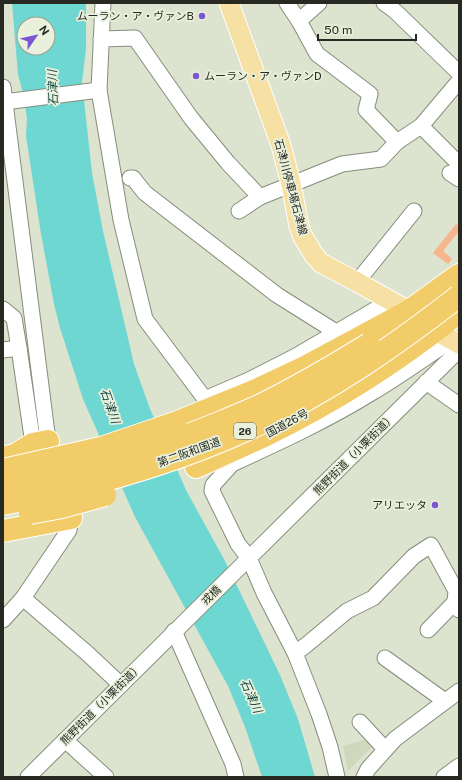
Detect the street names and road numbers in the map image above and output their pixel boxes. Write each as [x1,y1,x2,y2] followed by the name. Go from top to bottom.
[272,138,310,236] street label: 石津川停車場石津線
[264,407,310,439] street label: 国道26号
[311,411,397,497] street label: 熊野街道（小栗街道）
[234,423,256,439] road number: 26
[156,435,222,469] street label: 第二阪和国道
[199,583,223,607] street label: 戎橋
[58,661,144,747] street label: 熊野街道（小栗街道）

